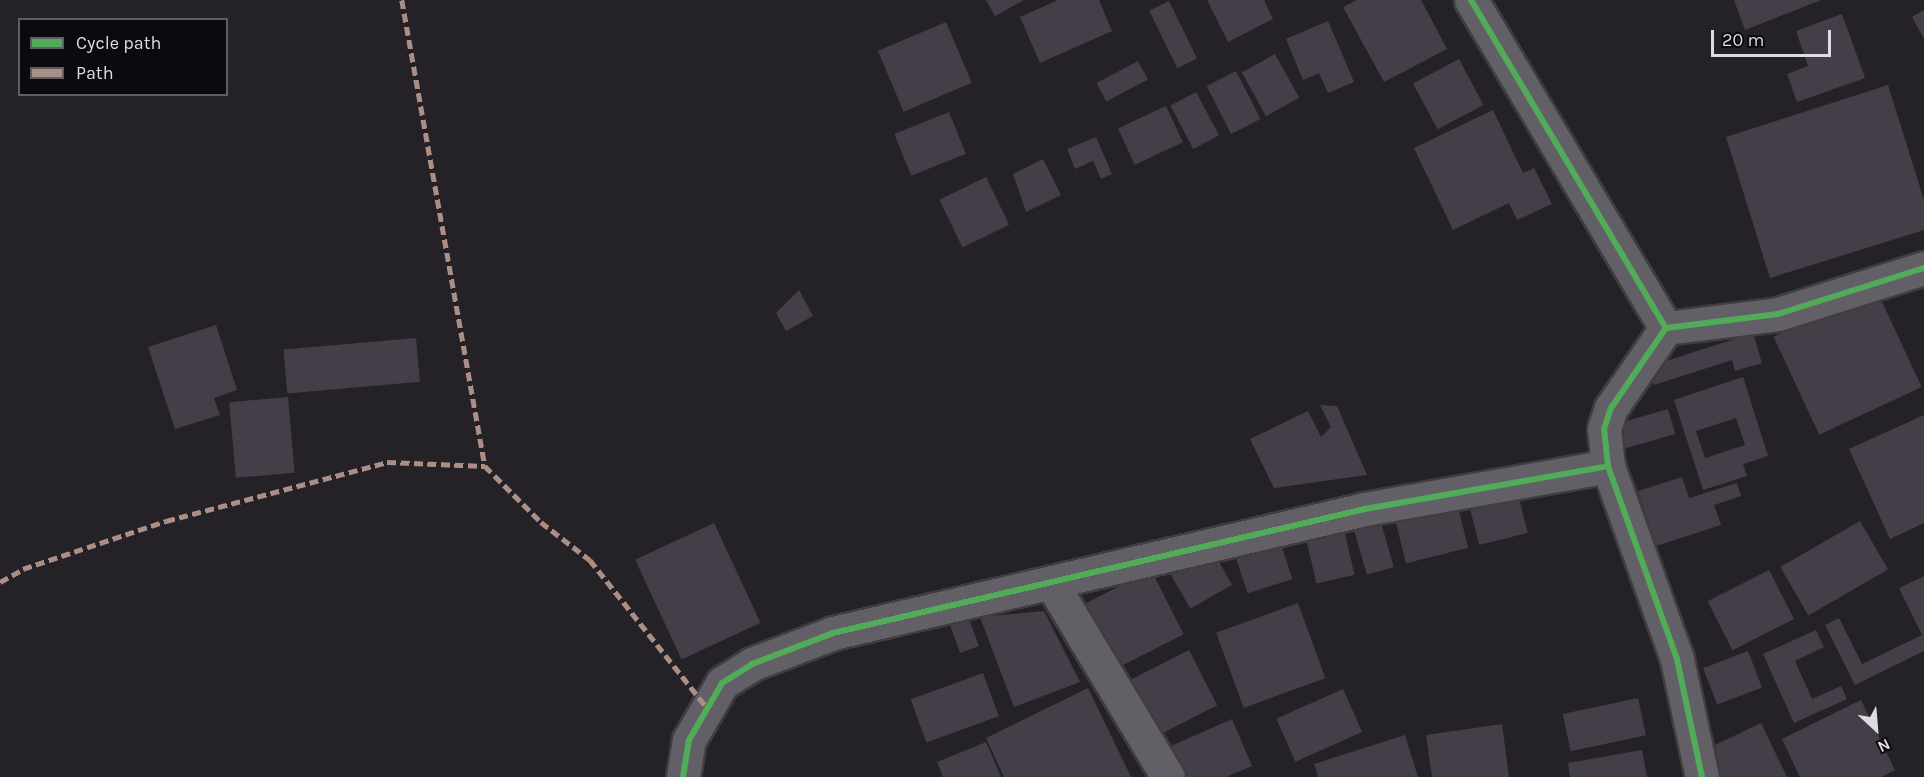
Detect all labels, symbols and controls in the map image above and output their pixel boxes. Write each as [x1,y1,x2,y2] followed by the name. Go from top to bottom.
[18,18,228,96] legend
[1714,18,1834,56] scale bar
[1722,29,1764,51] text: 20 m
[76,32,161,54] text: Cycle path
[76,62,114,84] text: Path
[1846,699,1906,759] north arrow
[1875,735,1893,757] text: N

